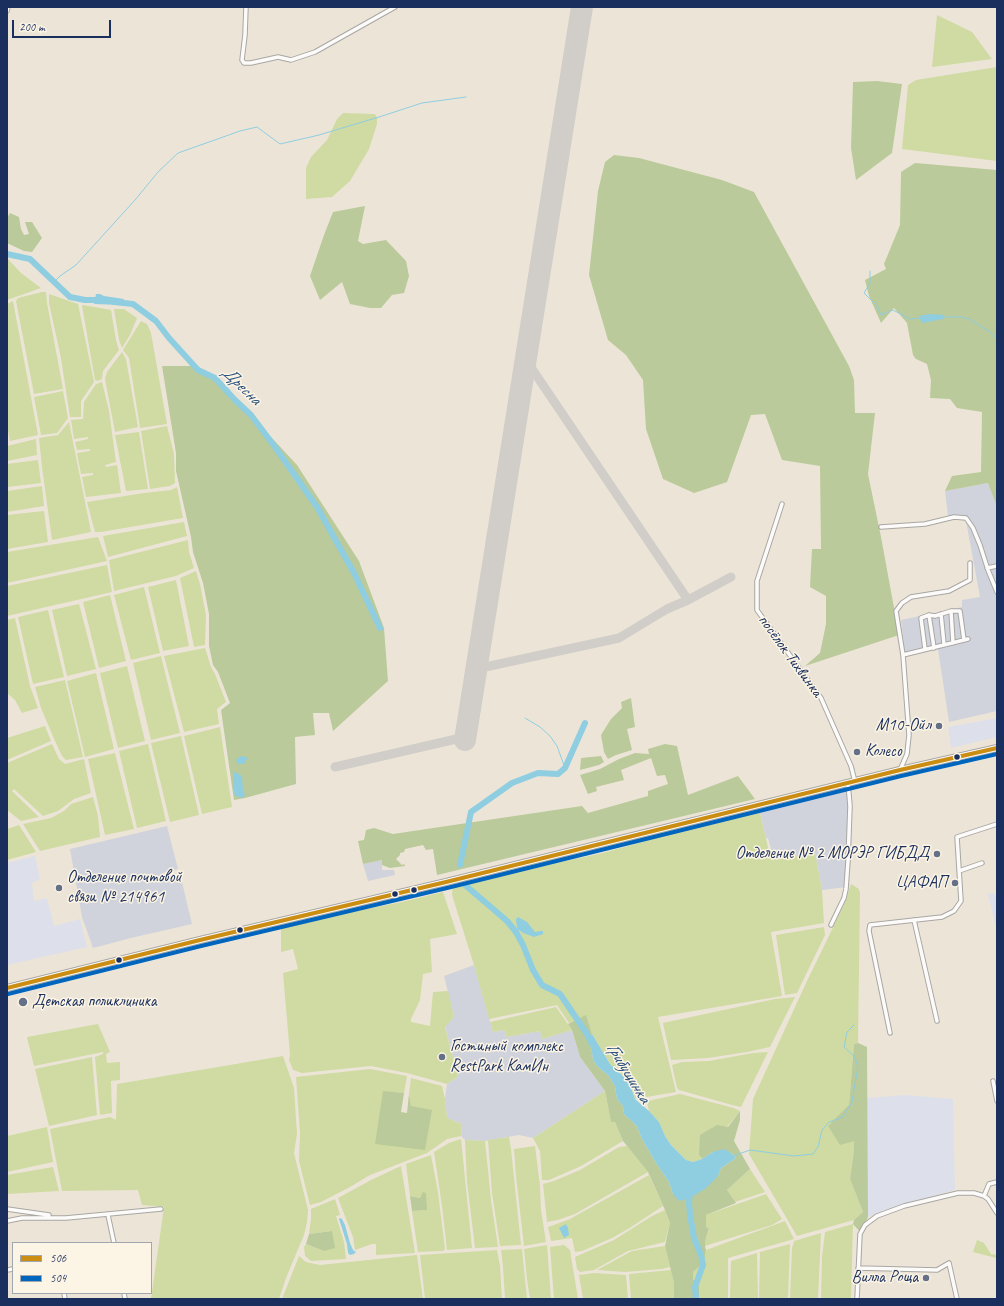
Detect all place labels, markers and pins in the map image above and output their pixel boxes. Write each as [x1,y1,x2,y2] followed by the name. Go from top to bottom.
[876,716,931,736] place label: М10-Ойл
[934,721,944,731] marker: М10-Ойл
[865,742,902,762] place label: Колесо
[852,747,862,757] marker: Колесо
[952,752,962,762] unlabelled marker
[736,844,929,864] place label: Отделение № 2 МОРЭР ГИБДД
[932,849,942,859] marker: Отделение № 2 МОРЭР ГИБДД
[67,868,182,908] place label: Отделение почтовой связи № 214961
[896,873,947,893] place label: ЦАФАП
[950,878,960,888] marker: ЦАФАП
[54,883,64,893] marker: Отделение почтовой связи № 214961
[409,885,419,895] unlabelled marker
[390,889,400,899] unlabelled marker
[235,925,245,935] unlabelled marker
[114,955,124,965] unlabelled marker
[32,992,157,1012] place label: Детская поликлиника
[17,996,29,1008] marker: Детская поликлиника
[450,1037,563,1077] place label: Гостиный комплекс RestPark КамИн
[437,1052,447,1062] marker: Гостиный комплекс RestPark КамИн
[851,1268,918,1288] place label: Вилла Роща
[921,1273,931,1283] marker: Вилла Роща

